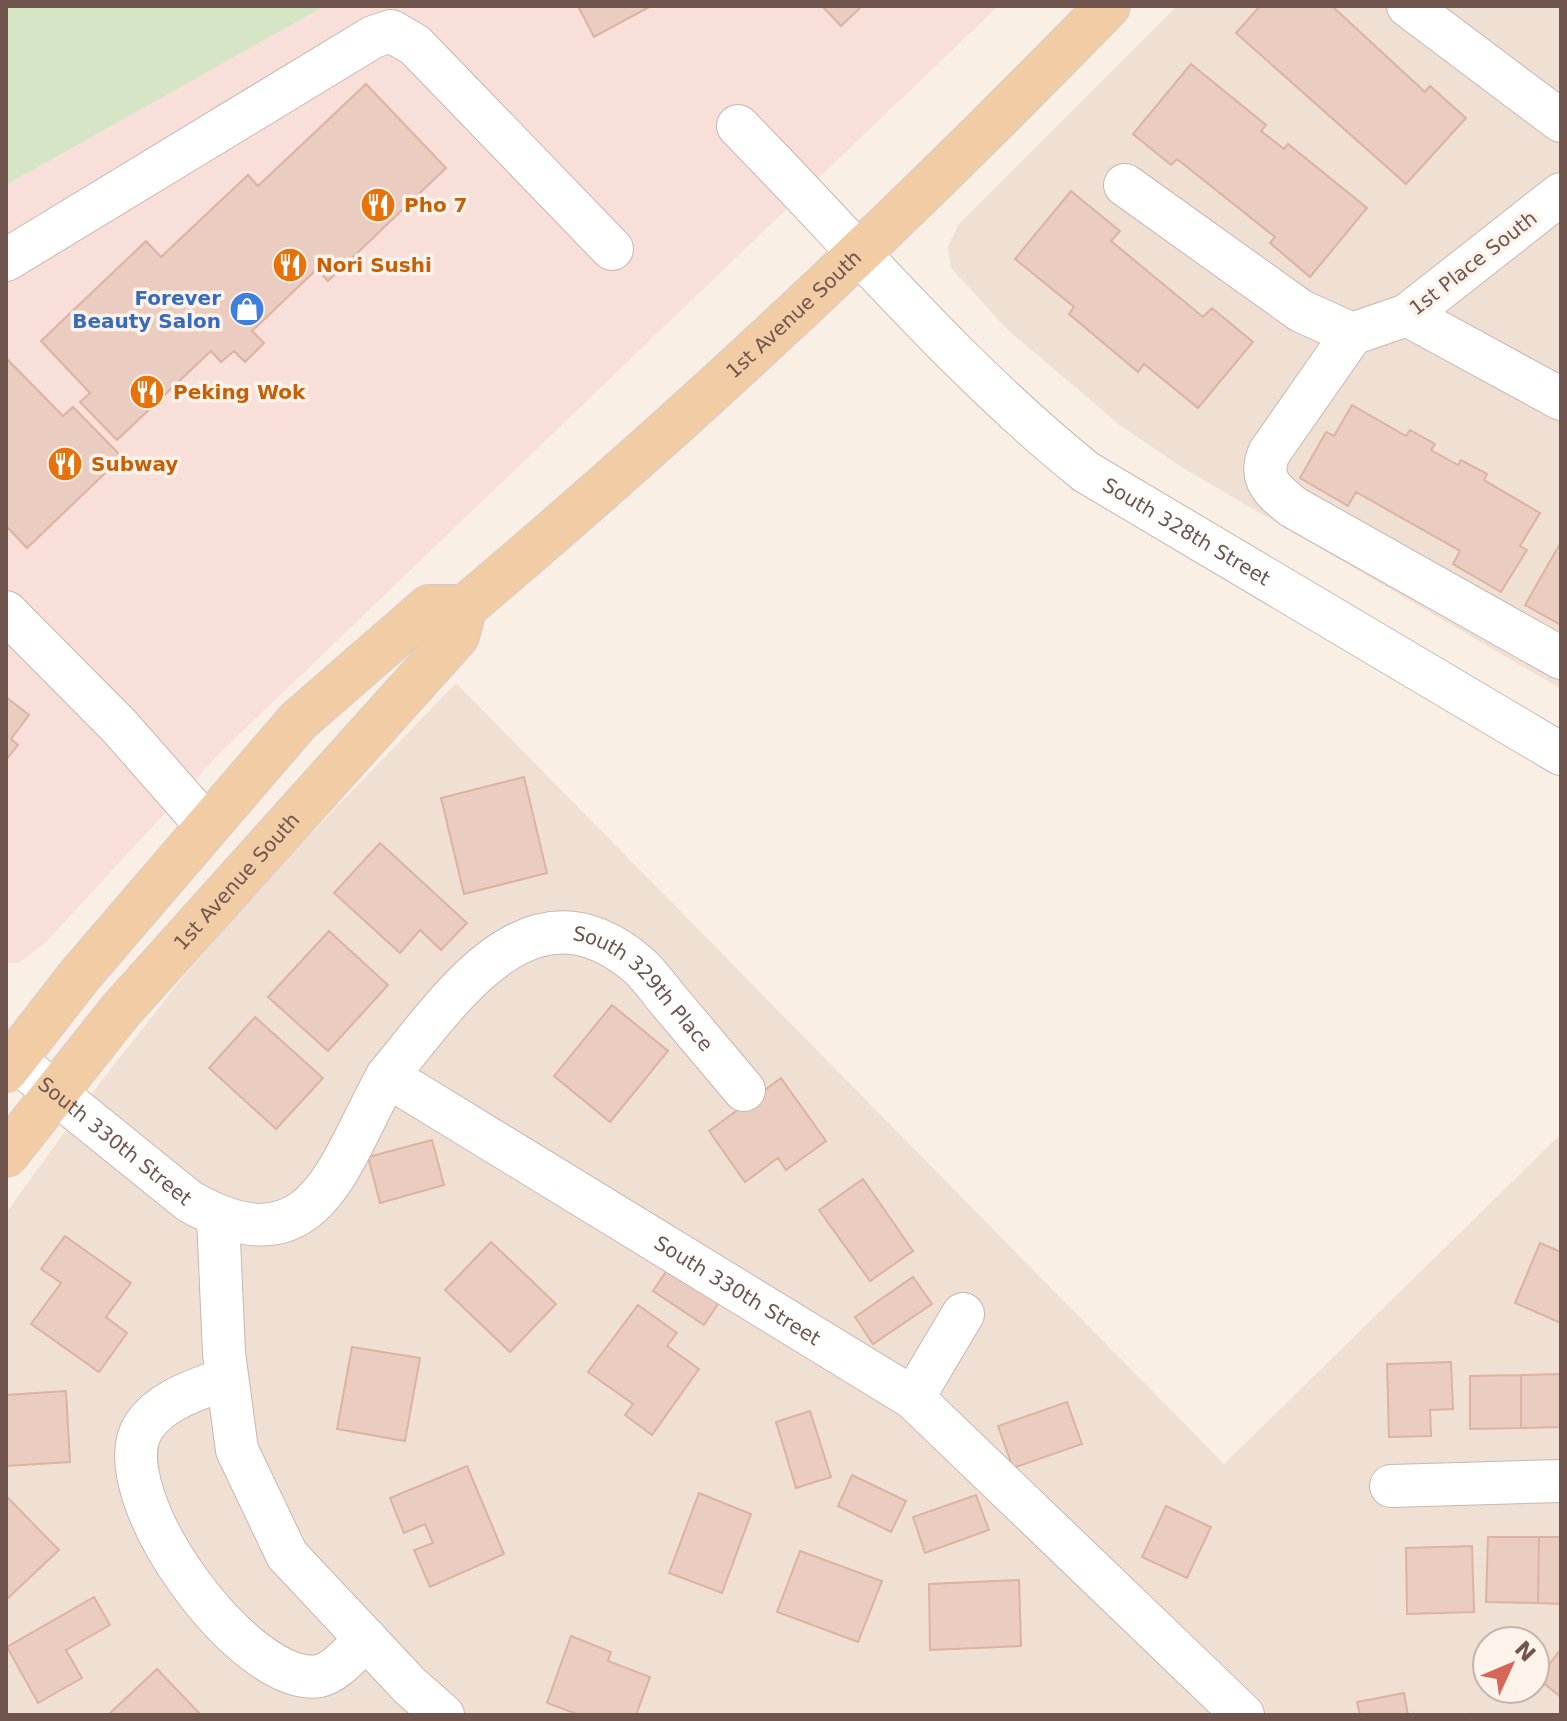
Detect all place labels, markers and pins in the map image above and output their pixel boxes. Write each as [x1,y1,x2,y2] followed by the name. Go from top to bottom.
[359,186,397,224] restaurant icon: Pho 7
[404,193,468,217] place label: Pho 7
[271,246,309,284] restaurant icon: Nori Sushi
[316,253,432,277] place label: Nori Sushi
[72,286,221,333] place label: Forever Beauty Salon
[228,290,266,328] shop icon: Forever Beauty Salon
[128,373,166,411] restaurant icon: Peking Wok
[173,380,306,404] place label: Peking Wok
[46,445,84,483] restaurant icon: Subway
[91,452,178,476] place label: Subway

